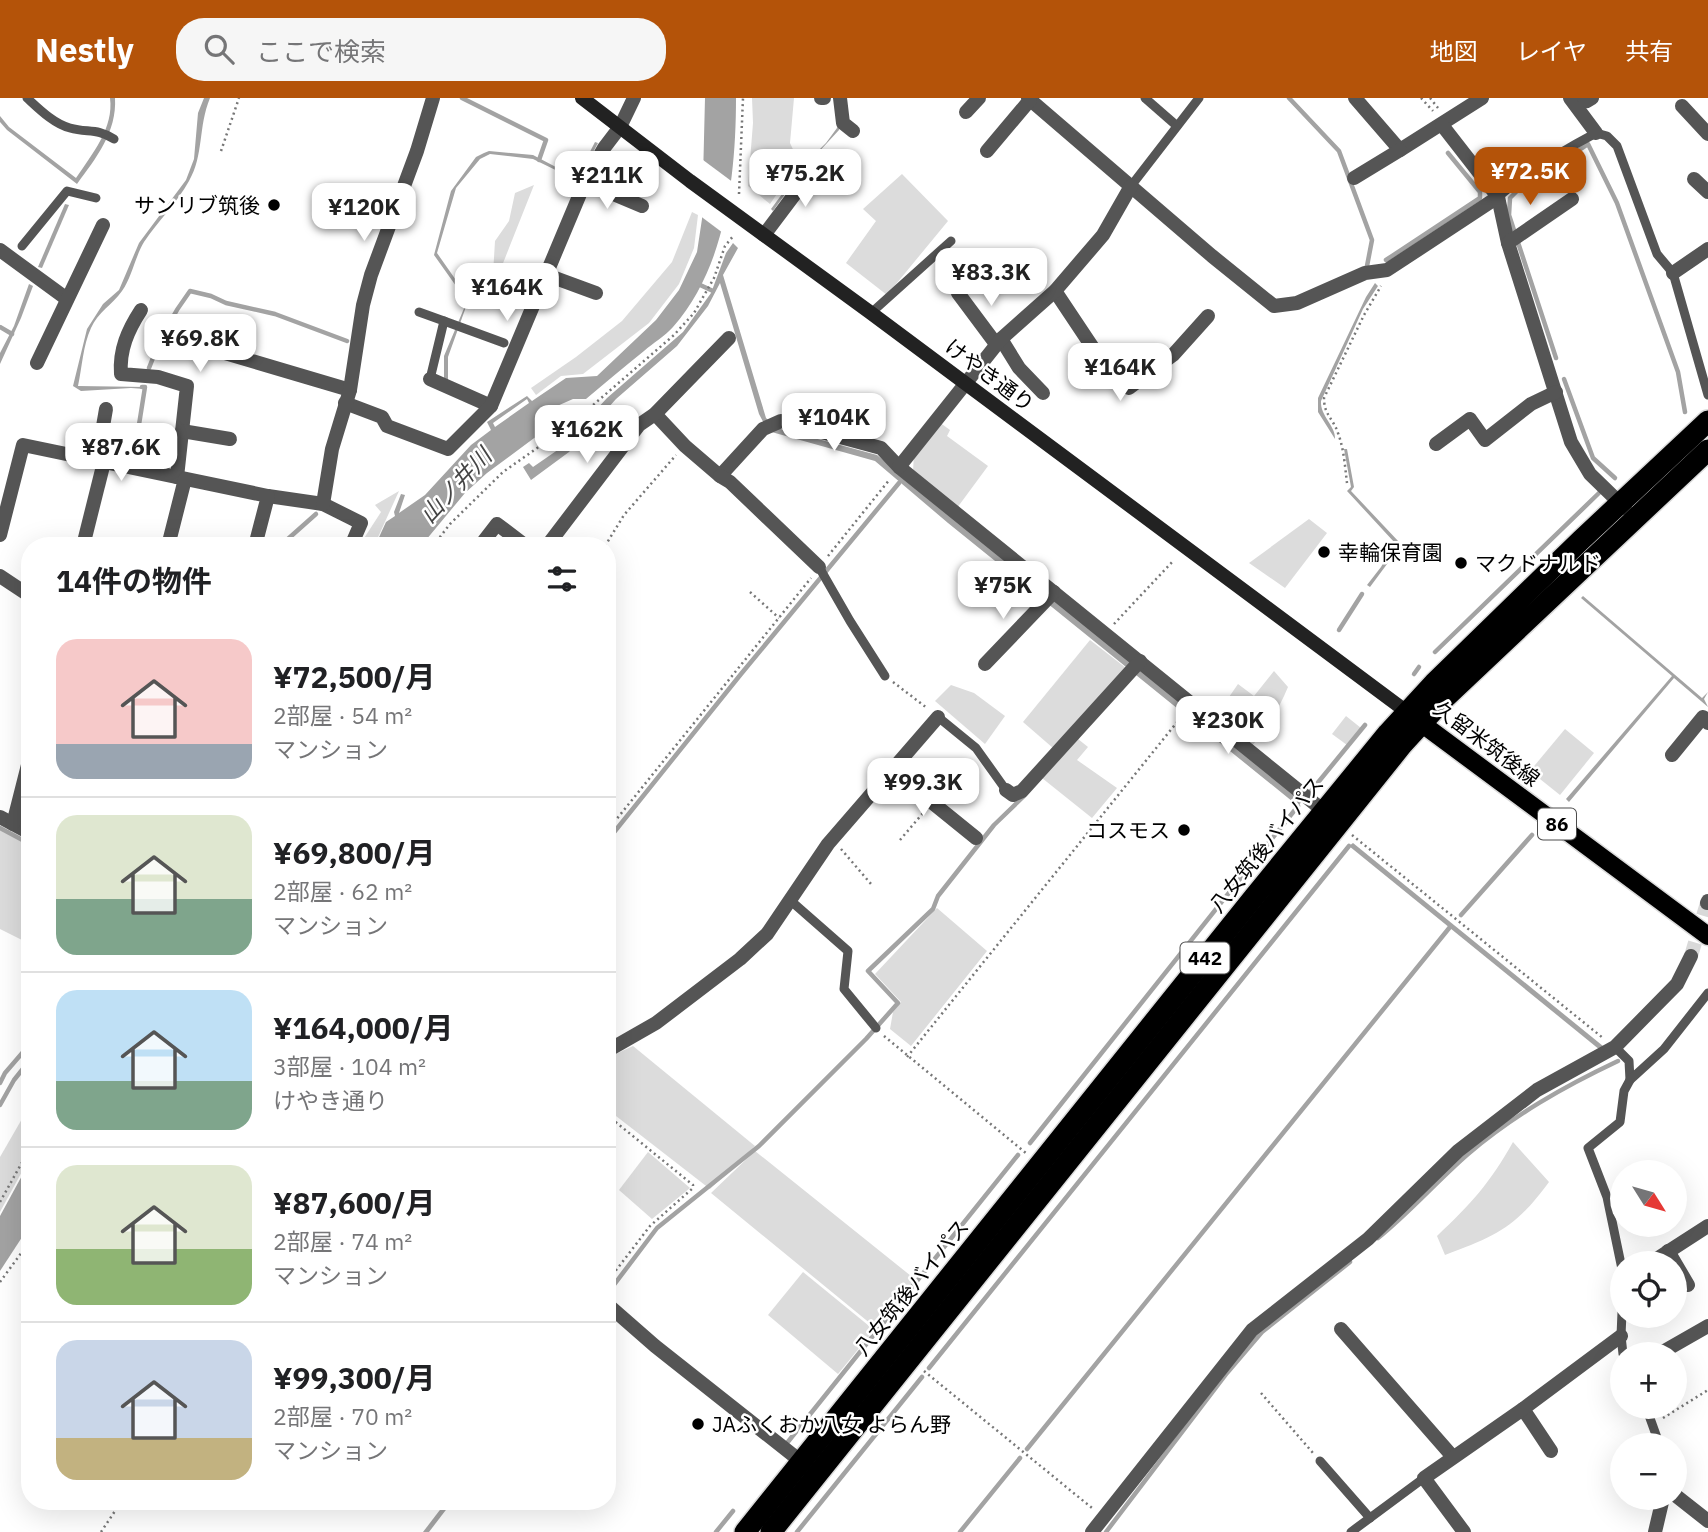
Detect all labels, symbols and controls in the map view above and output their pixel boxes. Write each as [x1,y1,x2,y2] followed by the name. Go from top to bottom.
[176,18,666,81] search box
[35,28,134,71] text: Nestly
[200,30,238,68] icon: search
[256,34,386,68] text: ここで検索
[1430,35,1478,67] text: 地図
[1516,35,1587,67] text: レイヤ
[1625,35,1673,67] text: 共有
[1473,148,1587,207] pin: ¥72.5K
[748,150,862,209] pin: ¥75.2K
[558,152,656,211] pin: ¥211K
[1490,155,1570,185] text: ¥72.5K
[765,157,845,187] text: ¥75.2K
[571,159,643,189] text: ¥211K
[315,184,413,243] pin: ¥120K
[134,191,260,219] place label: サンリブ筑後
[328,191,400,221] text: ¥120K
[266,197,282,213] marker: サンリブ筑後
[934,248,1048,308] pin: ¥83.3K
[951,256,1031,286] text: ¥83.3K
[458,264,556,323] pin: ¥164K
[471,271,543,301] text: ¥164K
[143,314,257,374] pin: ¥69.8K
[160,322,240,352] text: ¥69.8K
[940,332,1040,418] street label: けやき通り
[1071,344,1169,403] pin: ¥164K
[1084,351,1156,381] text: ¥164K
[785,394,883,453] pin: ¥104K
[798,401,870,431] text: ¥104K
[538,406,636,465] pin: ¥162K
[551,413,623,443] text: ¥162K
[64,424,178,483] pin: ¥87.6K
[81,431,161,461] text: ¥87.6K
[413,439,499,529] water label: 山ノ井川
[1338,538,1443,566] place label: 幸輪保育園
[1316,544,1332,560] marker: 幸輪保育園
[1475,549,1601,577] place label: マクドナルド
[1453,555,1469,571] marker: マクドナルド
[543,560,581,598] icon: filters
[56,561,212,600] text: 14件の物件
[962,561,1044,621] pin: ¥75K
[974,569,1032,599] text: ¥75K
[273,657,436,696] text: ¥72,500/月
[112,667,196,751] icon: home
[1428,694,1546,792] street label: 久留米筑後線
[1179,696,1277,756] pin: ¥230K
[273,700,412,730] text: 2部屋 · 54 m²
[1192,704,1264,734] text: ¥230K
[273,734,388,764] text: マンション
[866,758,980,818] pin: ¥99.3K
[883,766,963,796] text: ¥99.3K
[1202,770,1330,918] street label: 八女筑後バイパス
[1538,808,1576,839] road number: 86
[1086,816,1170,844] place label: コスモス
[1176,822,1192,838] marker: コスモス
[273,833,436,872] text: ¥69,800/月
[112,843,196,927] icon: home
[273,876,412,906] text: 2部屋 · 62 m²
[273,910,388,940] text: マンション
[1180,943,1230,974] road number: 442
[273,1008,454,1047] text: ¥164,000/月
[112,1018,196,1102] icon: home
[273,1051,426,1081] text: 3部屋 · 104 m²
[273,1085,388,1115] text: けやき通り
[1610,1160,1687,1237] north arrow
[1610,1160,1687,1510] map controls
[273,1183,436,1222] text: ¥87,600/月
[112,1193,196,1277] icon: home
[847,1213,975,1361] street label: 八女筑後バイパス
[273,1226,412,1256] text: 2部屋 · 74 m²
[1610,1251,1687,1328] button: locate
[273,1260,388,1290] text: マンション
[1610,1342,1687,1419] button: +
[273,1358,436,1397] text: ¥99,300/月
[112,1368,196,1452] icon: home
[273,1401,412,1431] text: 2部屋 · 70 m²
[712,1410,951,1438] place label: JAふくおか八女 よらん野
[690,1416,706,1432] marker: JAふくおか八女 よらん野
[1610,1433,1687,1510] button: −
[273,1435,388,1465] text: マンション

